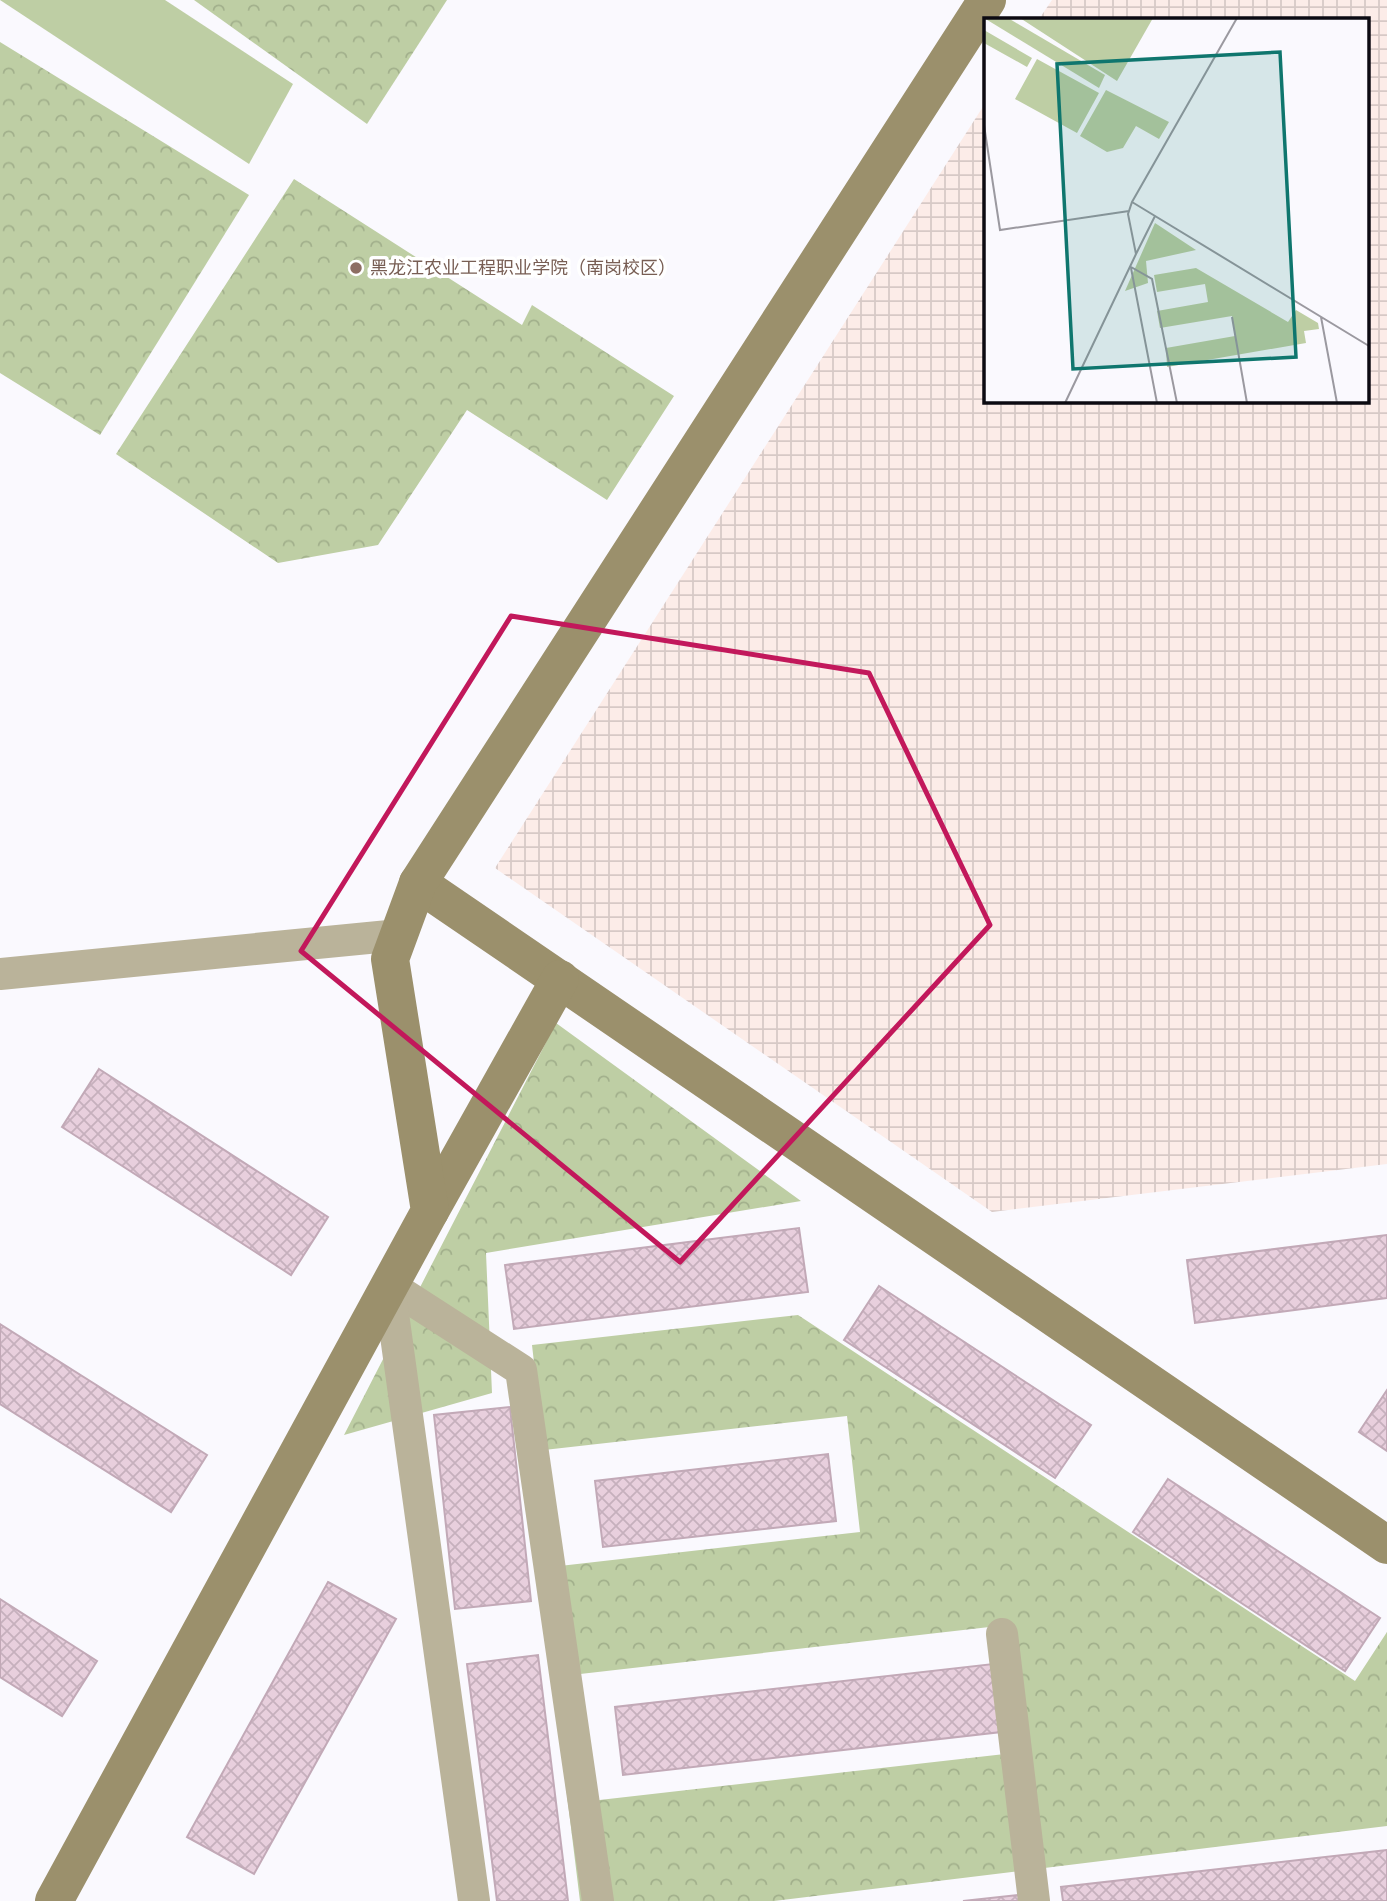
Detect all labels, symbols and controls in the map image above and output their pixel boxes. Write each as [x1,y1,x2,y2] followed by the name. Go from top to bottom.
[984,18,1370,402] inset map
[370,256,676,279] place label: 黑龙江农业工程职业学院（南岗校区）
[348,260,364,276] marker: 黑龙江农业工程职业学院（南岗校区）

